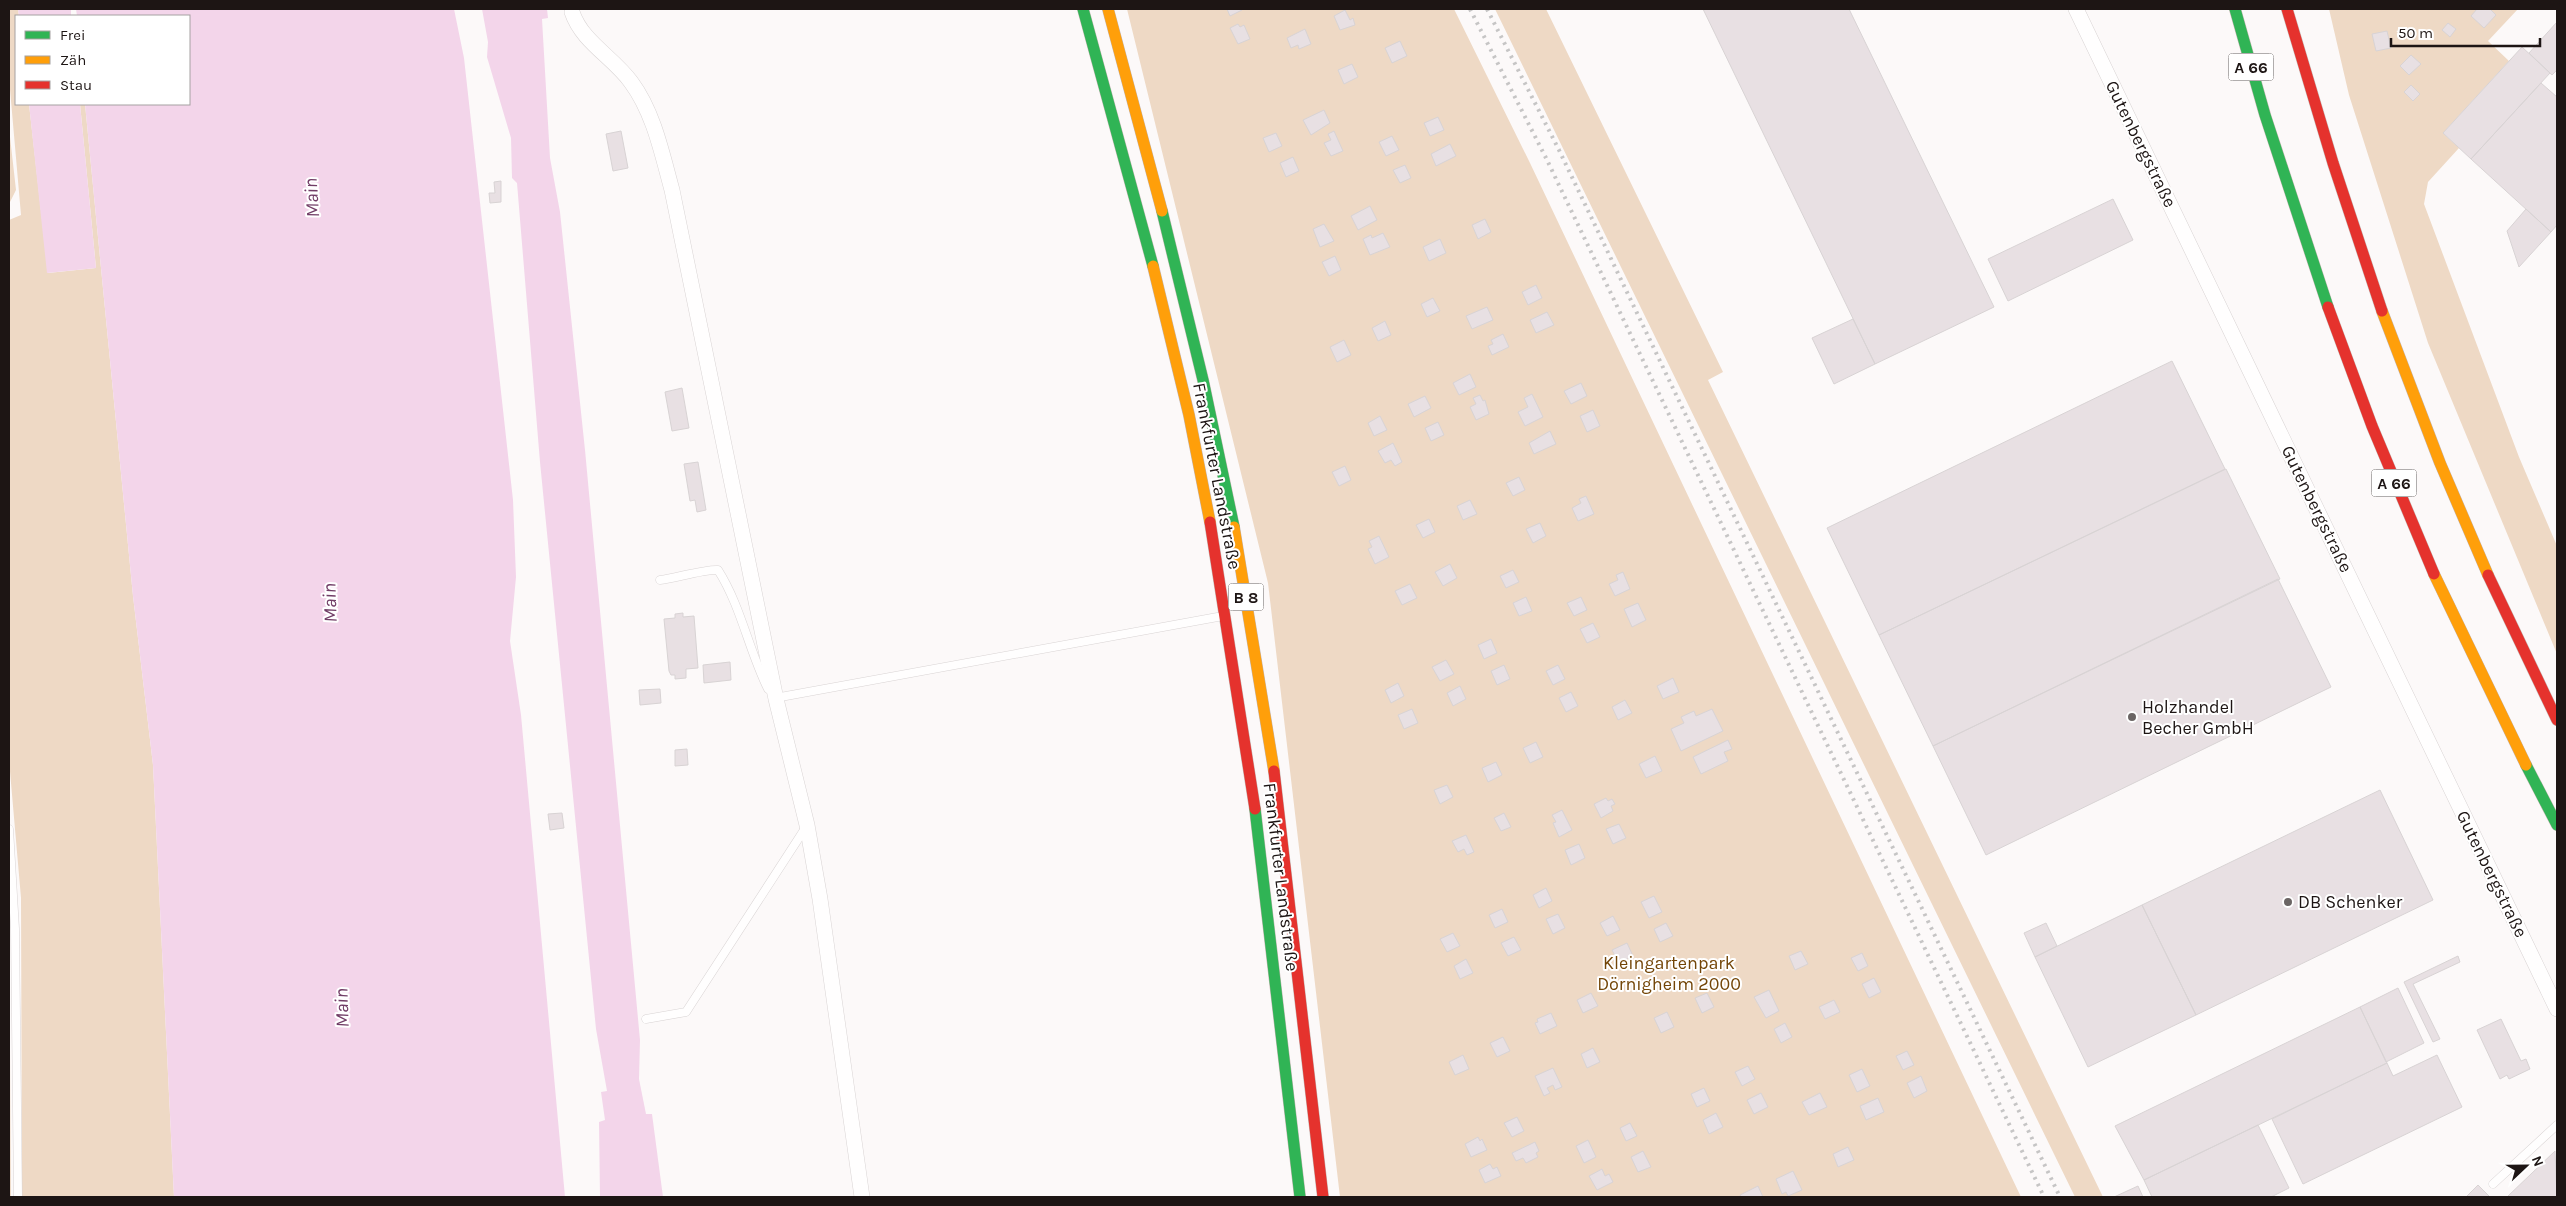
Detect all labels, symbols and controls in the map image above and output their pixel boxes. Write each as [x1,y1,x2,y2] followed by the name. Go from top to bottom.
[15,15,190,105] legend
[2391,15,2540,47] scale bar
[2398,24,2433,42] text: 50 m
[60,26,85,44] text: Frei
[60,51,86,69] text: Zäh
[2228,54,2274,80] road number: A 66
[60,76,92,94] text: Stau
[2101,77,2181,211] street label: Gutenbergstraße
[300,177,324,218] water label: Main
[1188,381,1246,571] street label: Frankfurter Landstraße
[2277,442,2357,576] street label: Gutenbergstraße
[2372,469,2416,496] road number: A 66
[318,583,342,623] water label: Main
[1228,584,1264,610] road number: B 8
[2142,696,2254,739] place label: Holzhandel Becher GmbH
[2126,711,2138,723] marker: Holzhandel Becher GmbH
[1259,782,1303,972] street label: Frankfurter Landstraße
[2452,807,2532,941] street label: Gutenbergstraße
[2298,891,2403,913] place label: DB Schenker
[2282,896,2294,908] marker: DB Schenker
[1597,952,1741,995] park label: Kleingartenpark Dörnigheim 2000
[330,988,354,1028] water label: Main
[2501,1141,2551,1191] north arrow
[2528,1153,2547,1169] text: N

